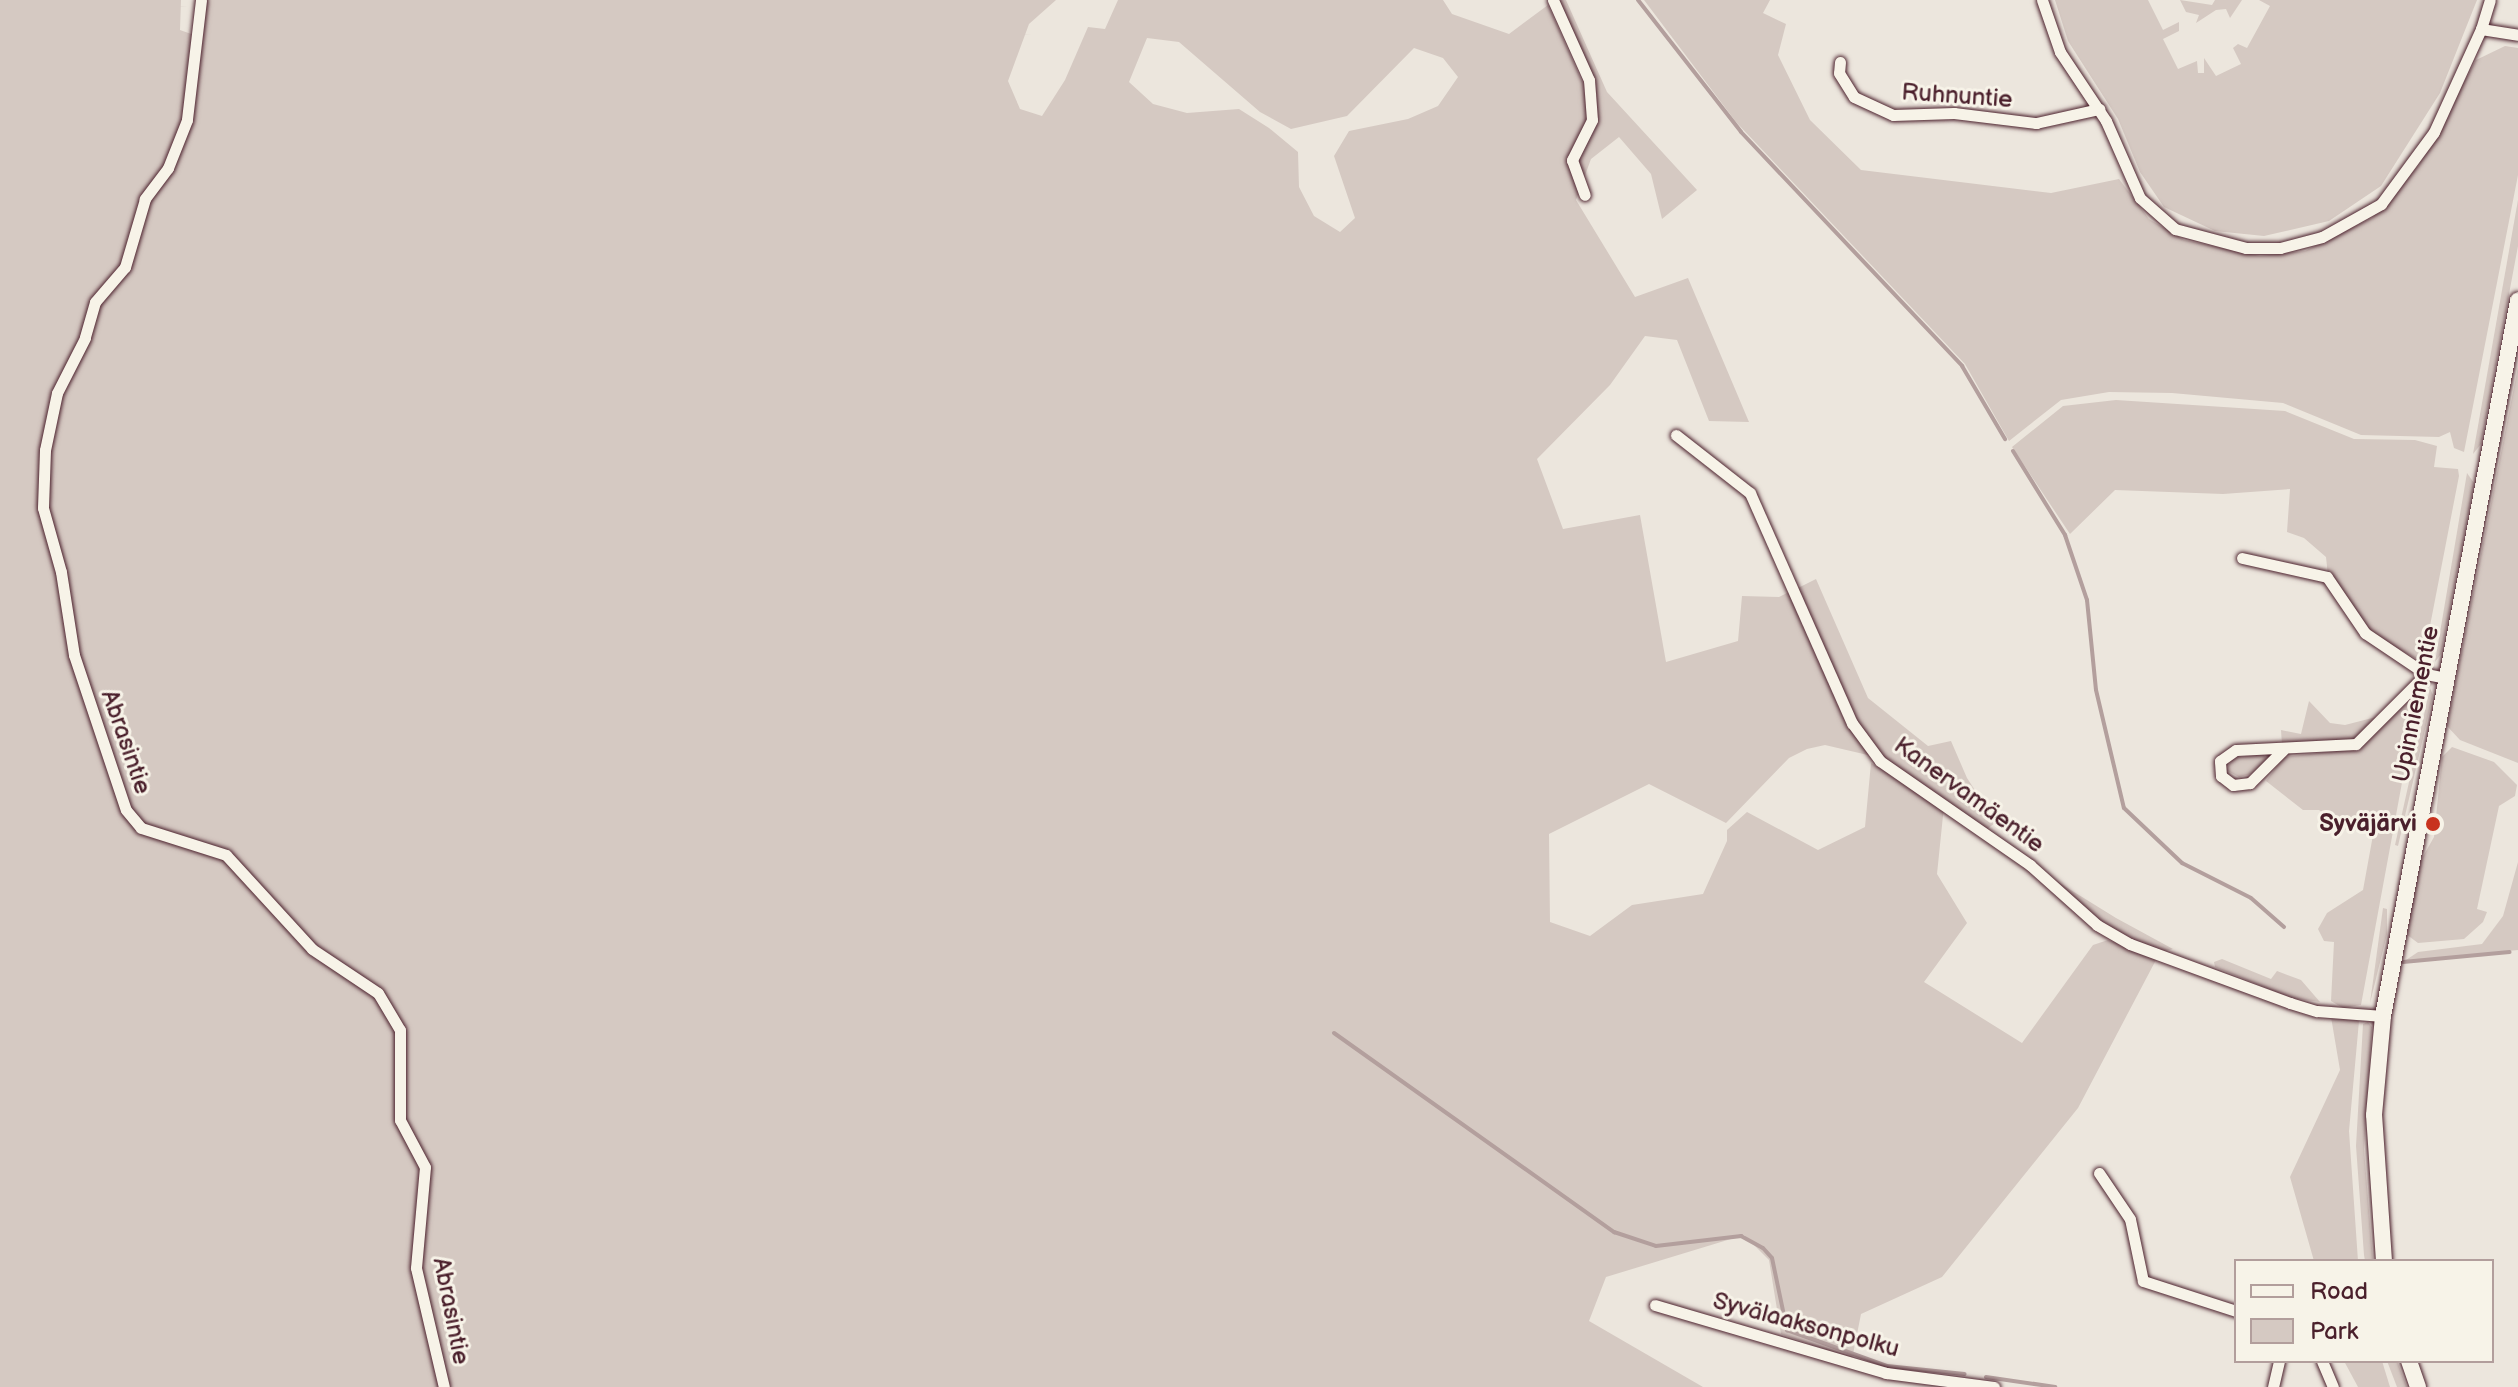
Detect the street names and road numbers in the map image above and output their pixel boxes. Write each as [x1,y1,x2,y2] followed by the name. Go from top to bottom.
[1901,78,2013,114] street label: Ruhnuntie
[2387,623,2445,785] street label: Upinniementie
[95,686,157,798] street label: Abrasintie
[1888,731,2050,859] street label: Kanervamäentie
[427,1255,475,1367] street label: Abrasintie
[1710,1286,1902,1364] street label: Syvälaaksonpolku

